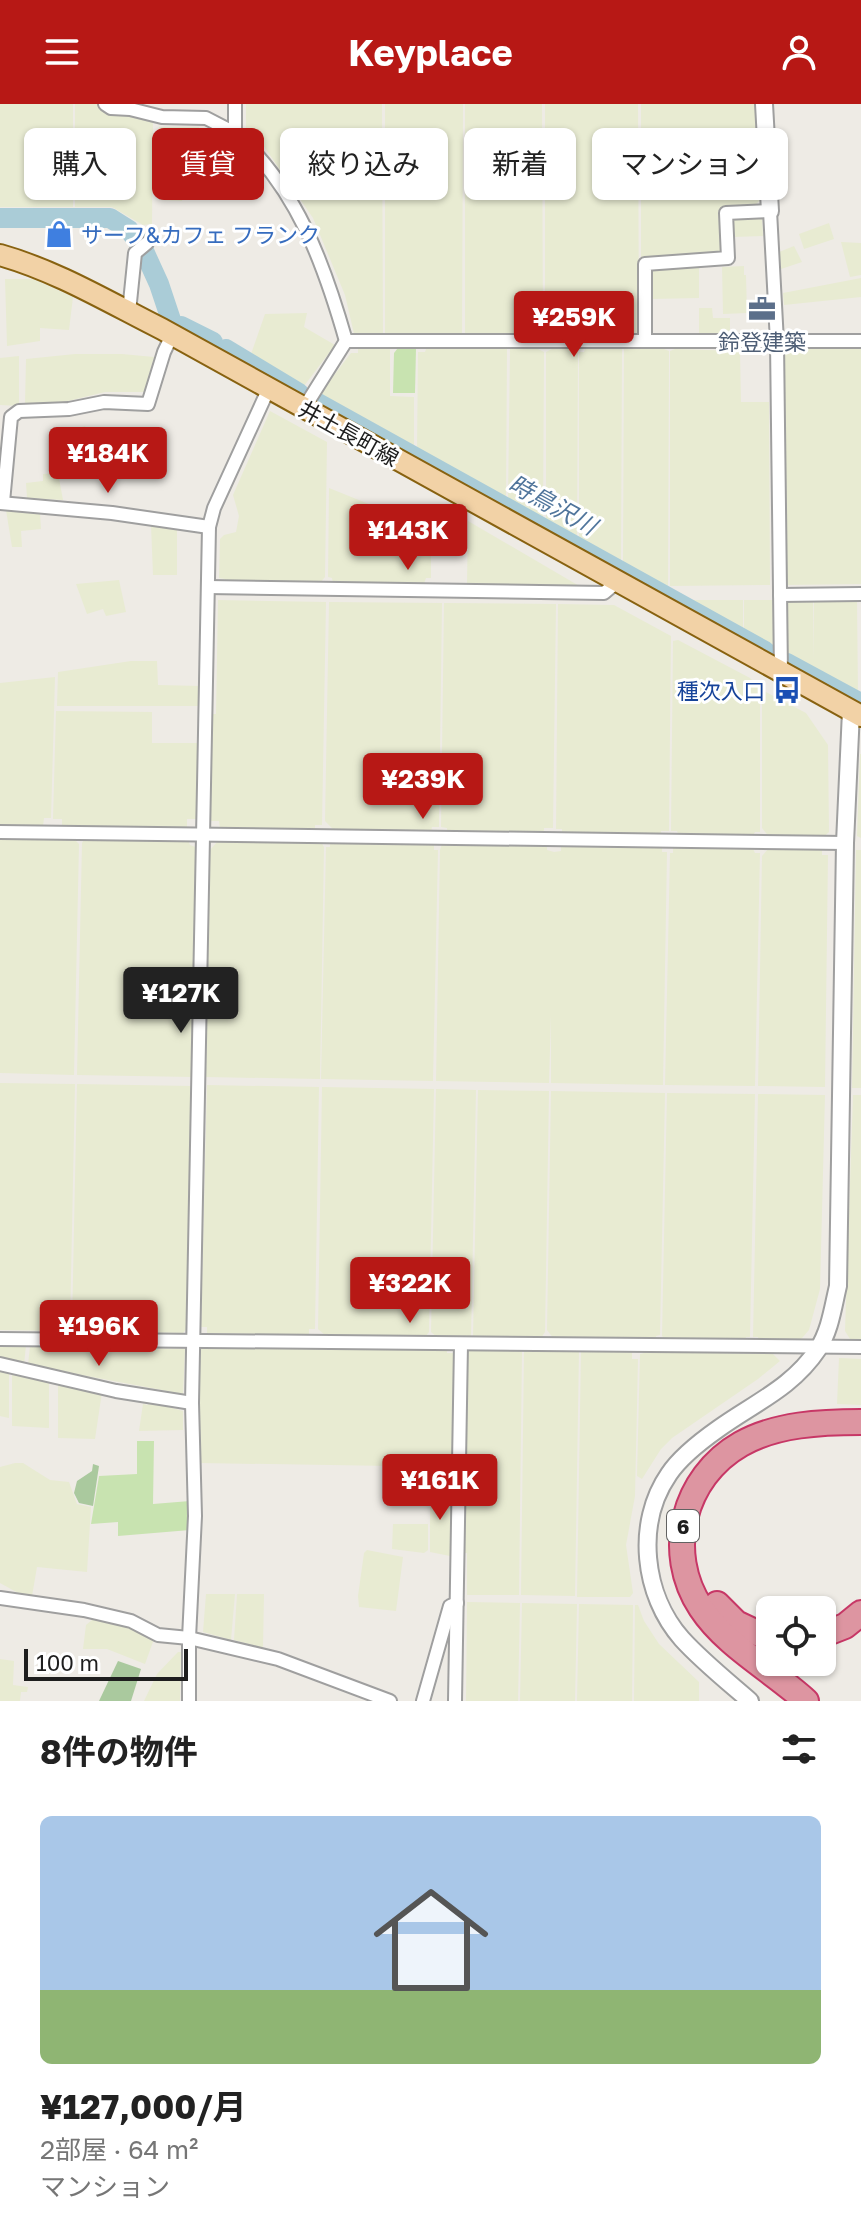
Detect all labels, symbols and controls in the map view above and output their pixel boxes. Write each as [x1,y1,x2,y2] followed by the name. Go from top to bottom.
[40,30,84,74] icon: menu
[777,30,821,74] icon: person
[348,31,513,74] text: Keyplace
[24,128,136,200] chip: 購入
[152,128,264,200] chip: 賃貸
[280,128,448,200] chip: 絞り込み
[464,128,576,200] chip: 新着
[592,128,788,200] chip: マンション
[44,219,74,249] shop icon: サーフ&カフェ フランク
[81,221,320,248] place label: サーフ&カフェ フランク
[518,291,630,359] pin: ¥259K
[747,294,777,324] office icon: 鈴登建築
[532,301,616,332] text: ¥259K
[718,328,806,355] place label: 鈴登建築
[294,395,404,471] street label: 井土長町線
[52,427,164,495] pin: ¥184K
[67,437,149,468] text: ¥184K
[504,468,605,541] water label: 時鳥沢川
[352,504,464,572] pin: ¥143K
[367,514,449,545] text: ¥143K
[772,675,802,705] bus stop icon: 種次入口
[677,677,765,704] place label: 種次入口
[367,753,479,821] pin: ¥239K
[381,763,465,794] text: ¥239K
[125,967,237,1035] pin: ¥127K
[141,977,221,1008] text: ¥127K
[354,1257,466,1325] pin: ¥322K
[368,1267,452,1298] text: ¥322K
[43,1300,155,1368] pin: ¥196K
[58,1310,140,1341] text: ¥196K
[384,1454,496,1522] pin: ¥161K
[400,1464,480,1495] text: ¥161K
[667,1510,699,1542] road number: 6
[756,1596,836,1676] map controls
[756,1596,836,1676] button: locate
[24,1645,188,1681] scale bar
[36,1649,99,1676] text: 100 m
[777,1727,821,1771] icon: filters
[40,1731,198,1771] text: 8件の物件
[359,1868,503,2012] icon: home
[40,2086,247,2126] text: ¥127,000/月
[40,2134,198,2165] text: 2部屋 · 64 m²
[40,2171,170,2202] text: マンション

